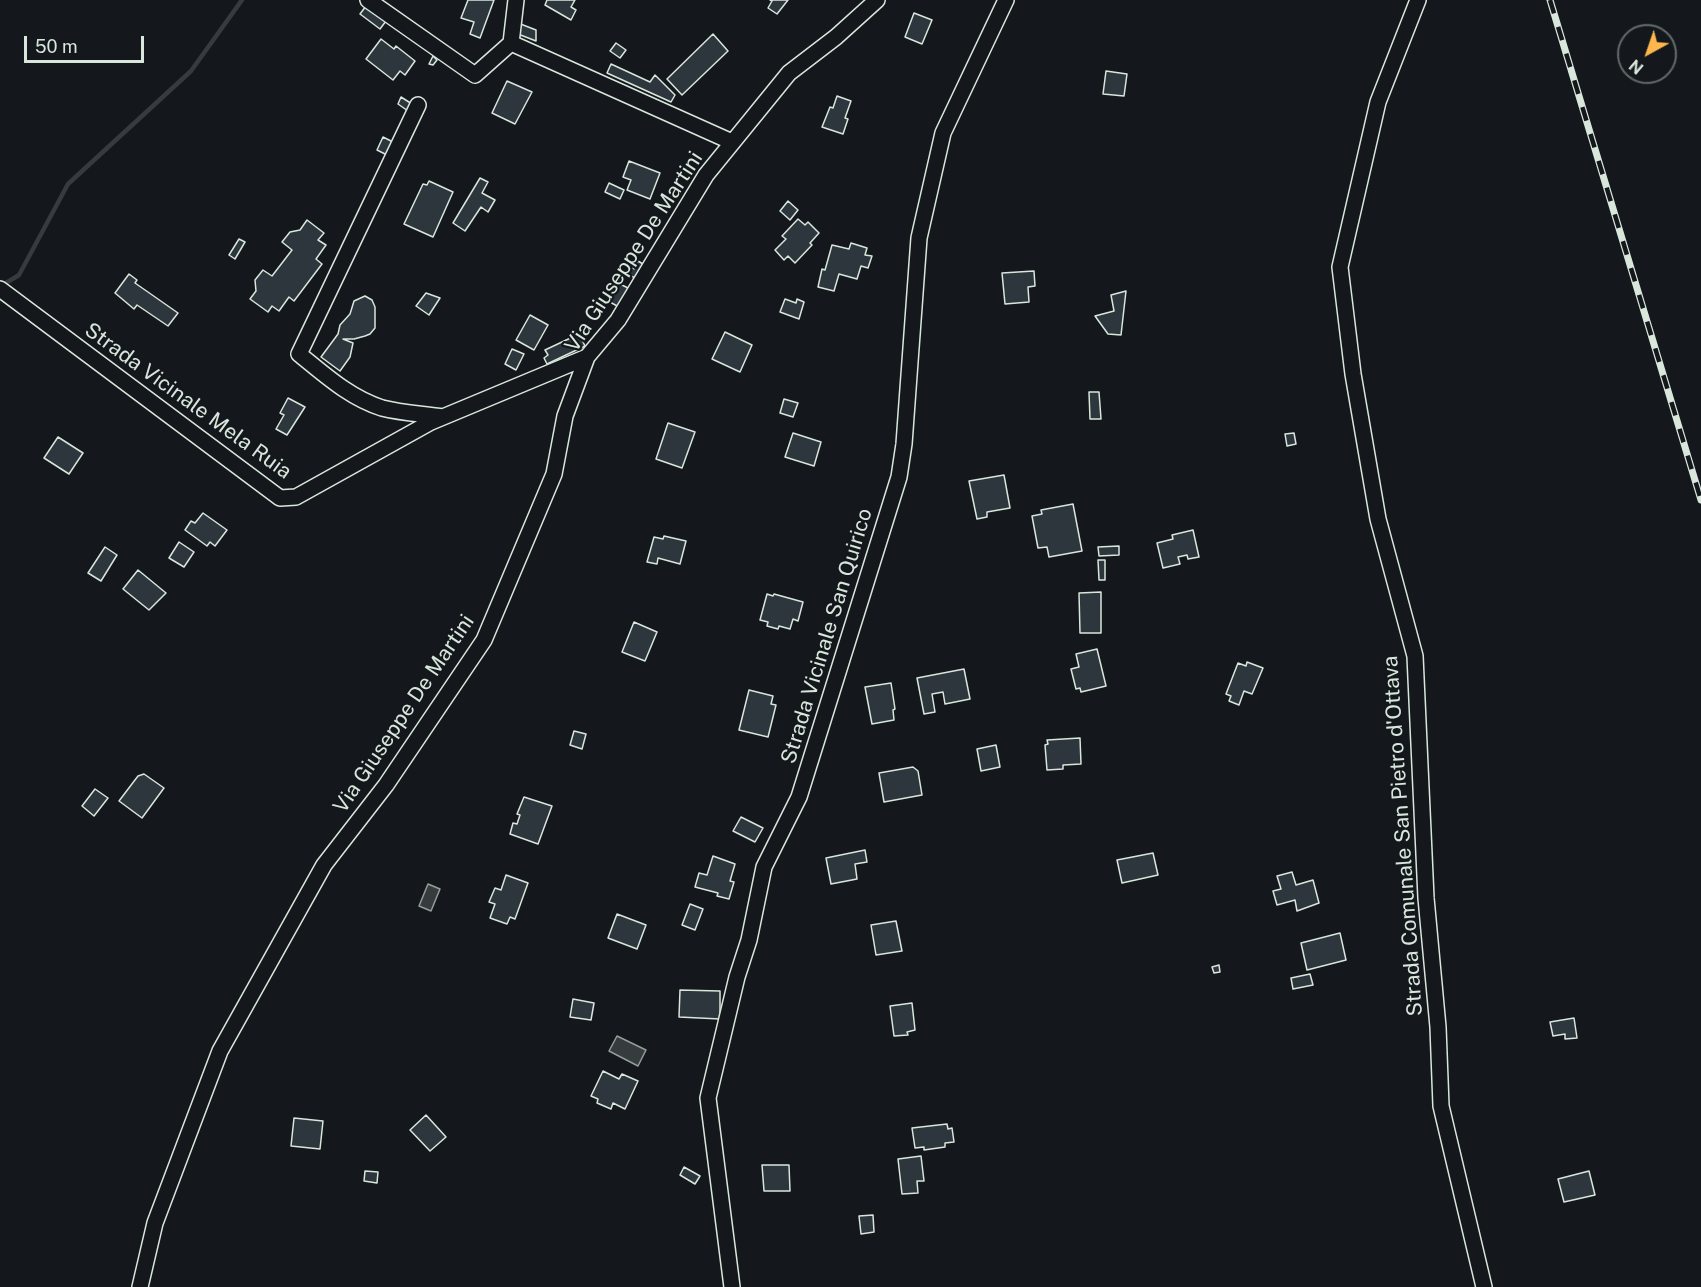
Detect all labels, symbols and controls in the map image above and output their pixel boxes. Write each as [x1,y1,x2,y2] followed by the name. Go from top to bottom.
[27,24,147,62] scale bar
[1617,24,1677,84] north arrow
[35,36,78,57] text: 50 m
[1625,55,1647,78] text: N
[560,147,708,357] street label: Via Giuseppe De Martini
[80,317,296,485] street label: Strada Vicinale Mela Ruia
[776,505,878,767] street label: Strada Vicinale San Quirico
[328,610,480,818] street label: Via Giuseppe De Martini
[1378,655,1428,1017] street label: Strada Comunale San Pietro d'Ottava

